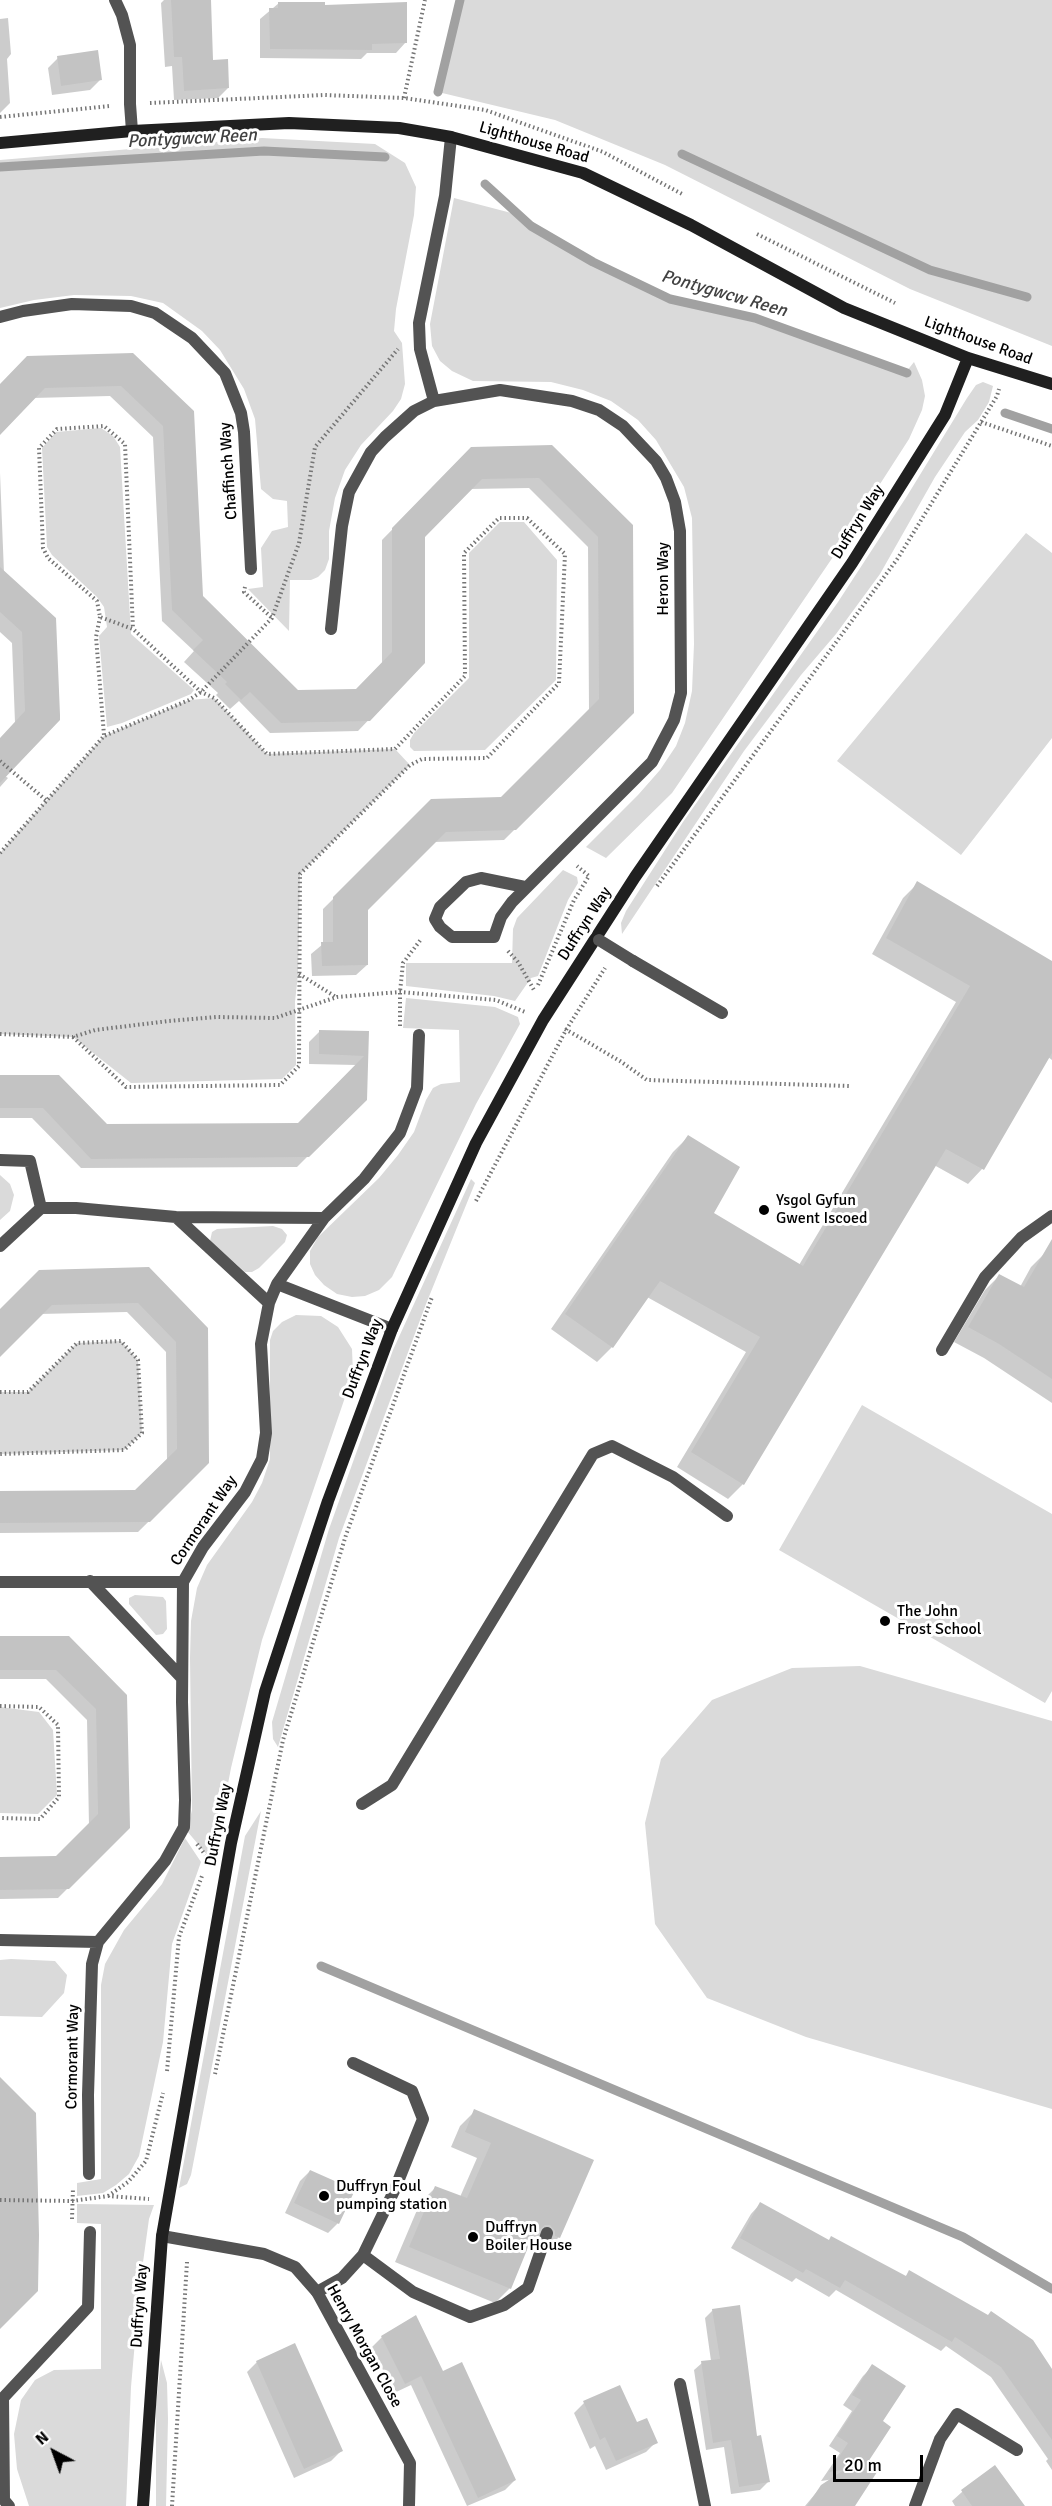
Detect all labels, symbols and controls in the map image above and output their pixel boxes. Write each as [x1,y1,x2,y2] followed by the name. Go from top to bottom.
[477,118,591,168] street label: Lighthouse Road
[127,125,257,153] water label: Pontygwcw Reen
[659,266,789,322] water label: Pontygwcw Reen
[921,313,1035,369] street label: Lighthouse Road
[216,422,242,520] street label: Chaffinch Way
[828,481,888,563] street label: Duffryn Way
[654,542,674,616] street label: Heron Way
[554,884,616,964] street label: Duffryn Way
[776,1191,867,1229] place label: Ysgol Gyfun Gwent Iscoed
[757,1203,771,1217] marker: Ysgol Gyfun Gwent Iscoed
[339,1316,387,1402] street label: Duffryn Way
[167,1472,241,1570] street label: Cormorant Way
[897,1602,981,1640] place label: The John Frost School
[878,1614,892,1628] marker: The John Frost School
[202,1782,236,1868] street label: Duffryn Way
[62,2004,84,2110] street label: Cormorant Way
[336,2177,447,2215] place label: Duffryn Foul pumping station
[317,2189,331,2203] marker: Duffryn Foul pumping station
[485,2218,572,2256] place label: Duffryn Boiler House
[466,2230,480,2244] marker: Duffryn Boiler House
[127,2263,153,2349] street label: Duffryn Way
[322,2281,406,2411] street label: Henry Morgan Close
[24,2422,84,2482] north arrow
[31,2427,53,2450] text: N
[836,2443,926,2481] scale bar
[844,2454,882,2476] text: 20 m

